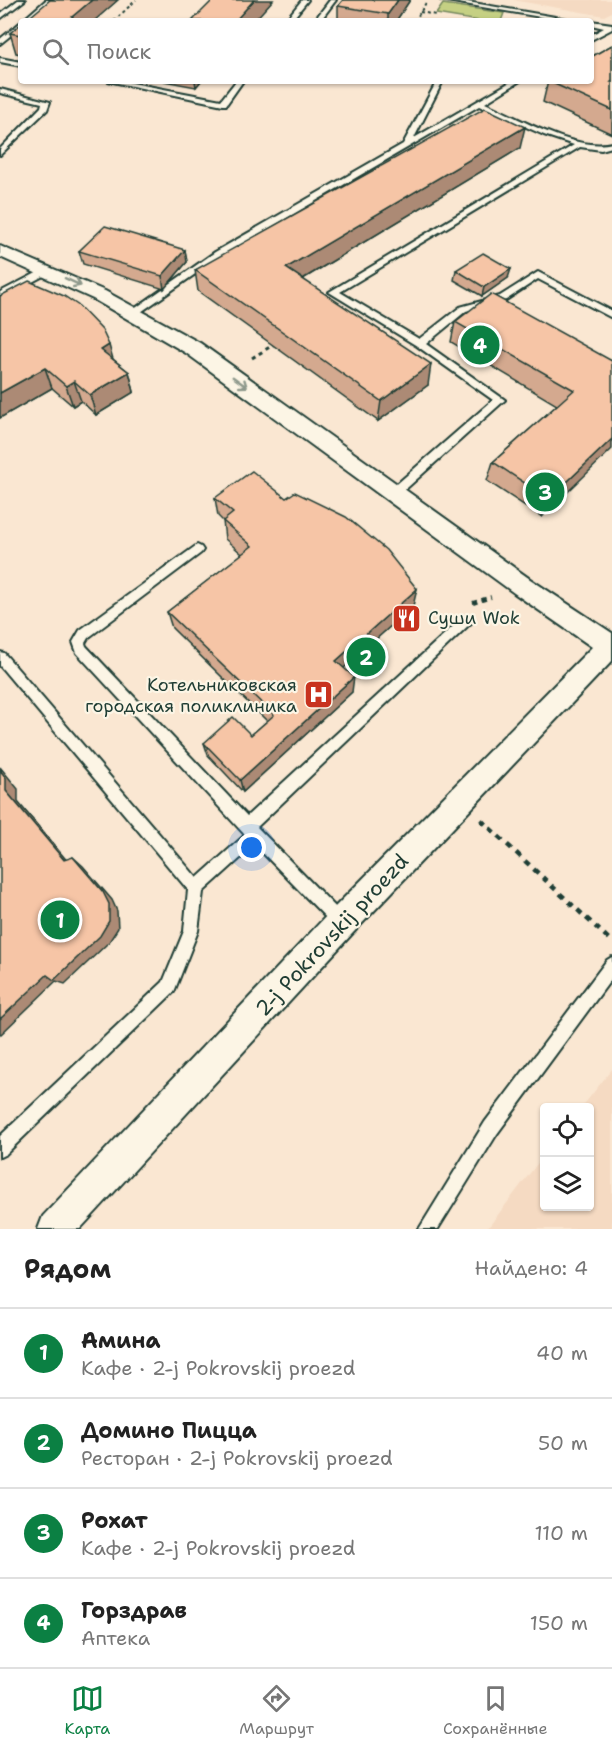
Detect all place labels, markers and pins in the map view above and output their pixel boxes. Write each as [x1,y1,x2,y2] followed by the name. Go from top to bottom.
[460,322,500,368] pin: 4
[526,470,564,514] pin: 3
[391,602,423,634] restaurant icon: Суши Wok
[428,606,520,630] place label: Суши Wok
[346,634,386,680] pin: 2
[85,673,297,718] place label: Котельниковская городская поликлиника
[302,679,334,711] hospital icon: Котельниковская городская поликлиника
[40,898,80,942] pin: 1

